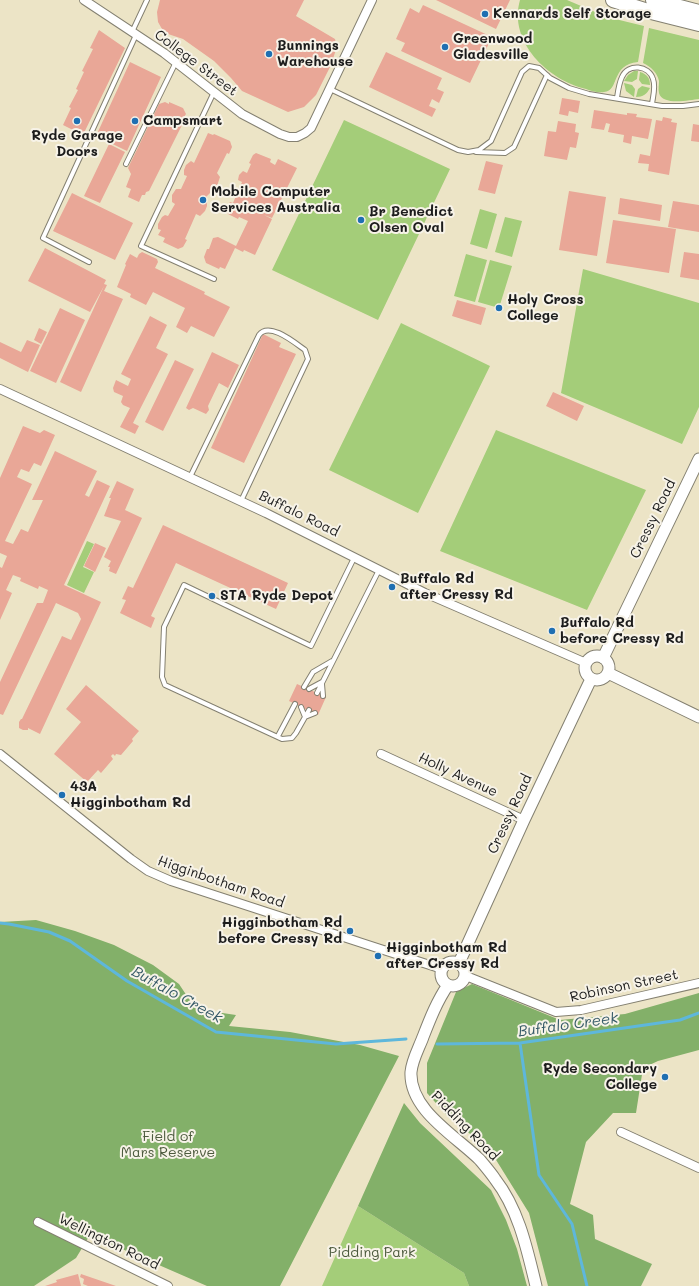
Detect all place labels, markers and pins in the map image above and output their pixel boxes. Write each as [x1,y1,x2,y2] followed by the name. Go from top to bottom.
[493,6,651,22] place label: Kennards Self Storage
[480,9,490,19] marker: Kennards Self Storage
[453,31,532,64] place label: Greenwood Gladesville
[277,38,353,70] place label: Bunnings Warehouse
[440,42,450,52] marker: Greenwood Gladesville
[264,49,274,59] marker: Bunnings Warehouse
[143,113,222,129] place label: Campsmart
[72,116,82,126] marker: Ryde Garage Doors
[130,116,140,126] marker: Campsmart
[31,128,123,160] place label: Ryde Garage Doors
[211,184,341,216] place label: Mobile Computer Services Australia
[198,195,208,205] marker: Mobile Computer Services Australia
[369,204,453,236] place label: Br Benedict Olsen Oval
[356,215,366,225] marker: Br Benedict Olsen Oval
[507,292,583,324] place label: Holy Cross College
[494,303,504,313] marker: Holy Cross College
[400,571,513,604] place label: Buffalo Rd after Cressy Rd
[387,582,397,592] marker: Buffalo Rd after Cressy Rd
[220,588,333,604] place label: STA Ryde Depot
[207,591,217,601] marker: STA Ryde Depot
[560,615,684,648] place label: Buffalo Rd before Cressy Rd
[547,626,557,636] marker: Buffalo Rd before Cressy Rd
[70,779,191,812] place label: 43A Higginbotham Rd
[57,790,67,800] marker: 43A Higginbotham Rd
[218,915,342,948] place label: Higginbotham Rd before Cressy Rd
[345,926,355,936] marker: Higginbotham Rd before Cressy Rd
[386,940,507,972] place label: Higginbotham Rd after Cressy Rd
[373,951,383,961] marker: Higginbotham Rd after Cressy Rd
[543,1061,657,1094] place label: Ryde Secondary College
[660,1072,670,1082] marker: Ryde Secondary College

